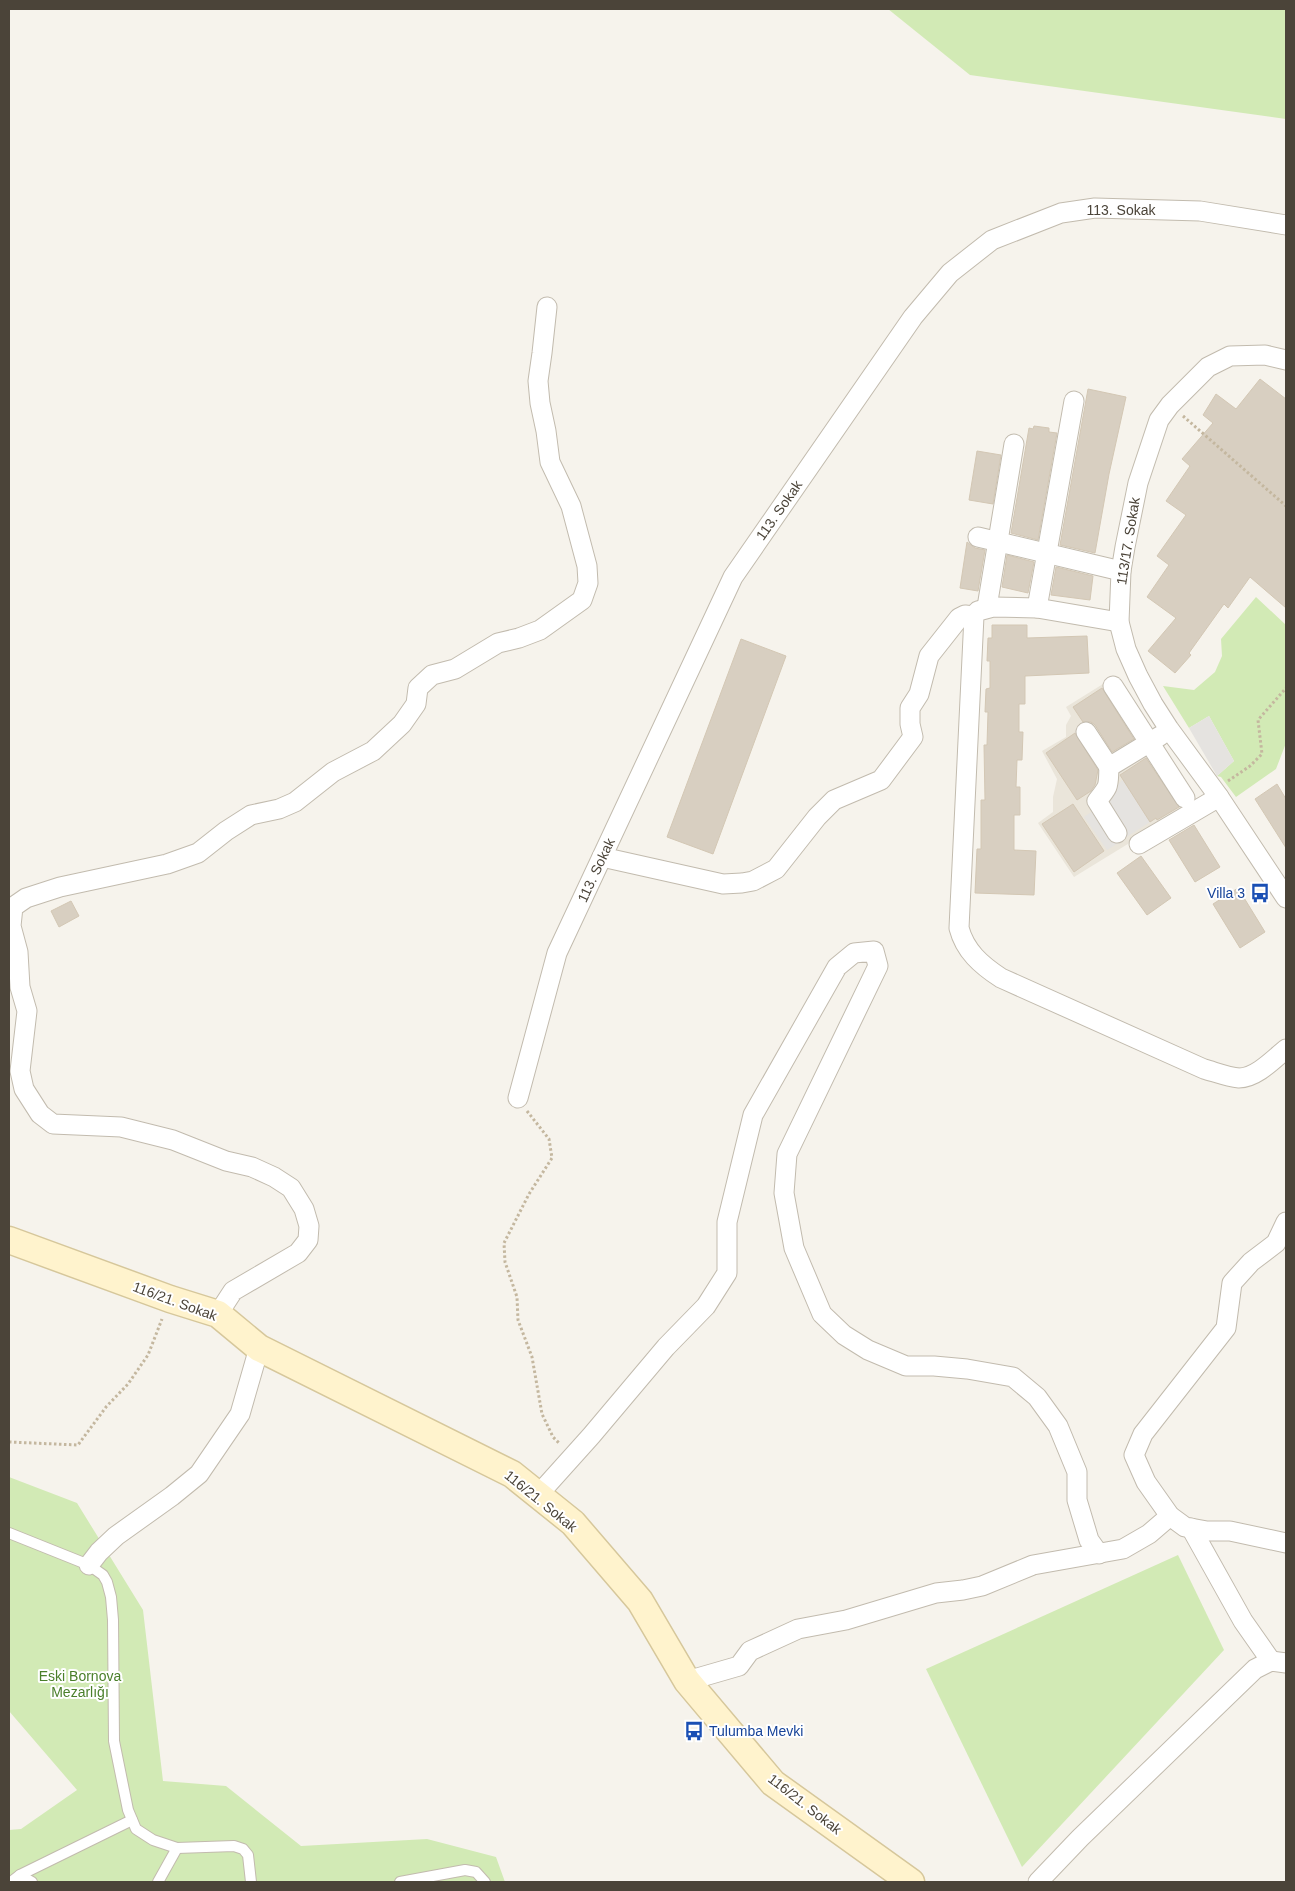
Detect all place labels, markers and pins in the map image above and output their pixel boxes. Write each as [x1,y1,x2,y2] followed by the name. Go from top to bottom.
[1249,882,1271,904] bus stop icon: Villa 3
[1207,885,1245,901] place label: Villa 3
[683,1720,705,1742] bus stop icon: Tulumba Mevki
[709,1723,803,1739] place label: Tulumba Mevki

